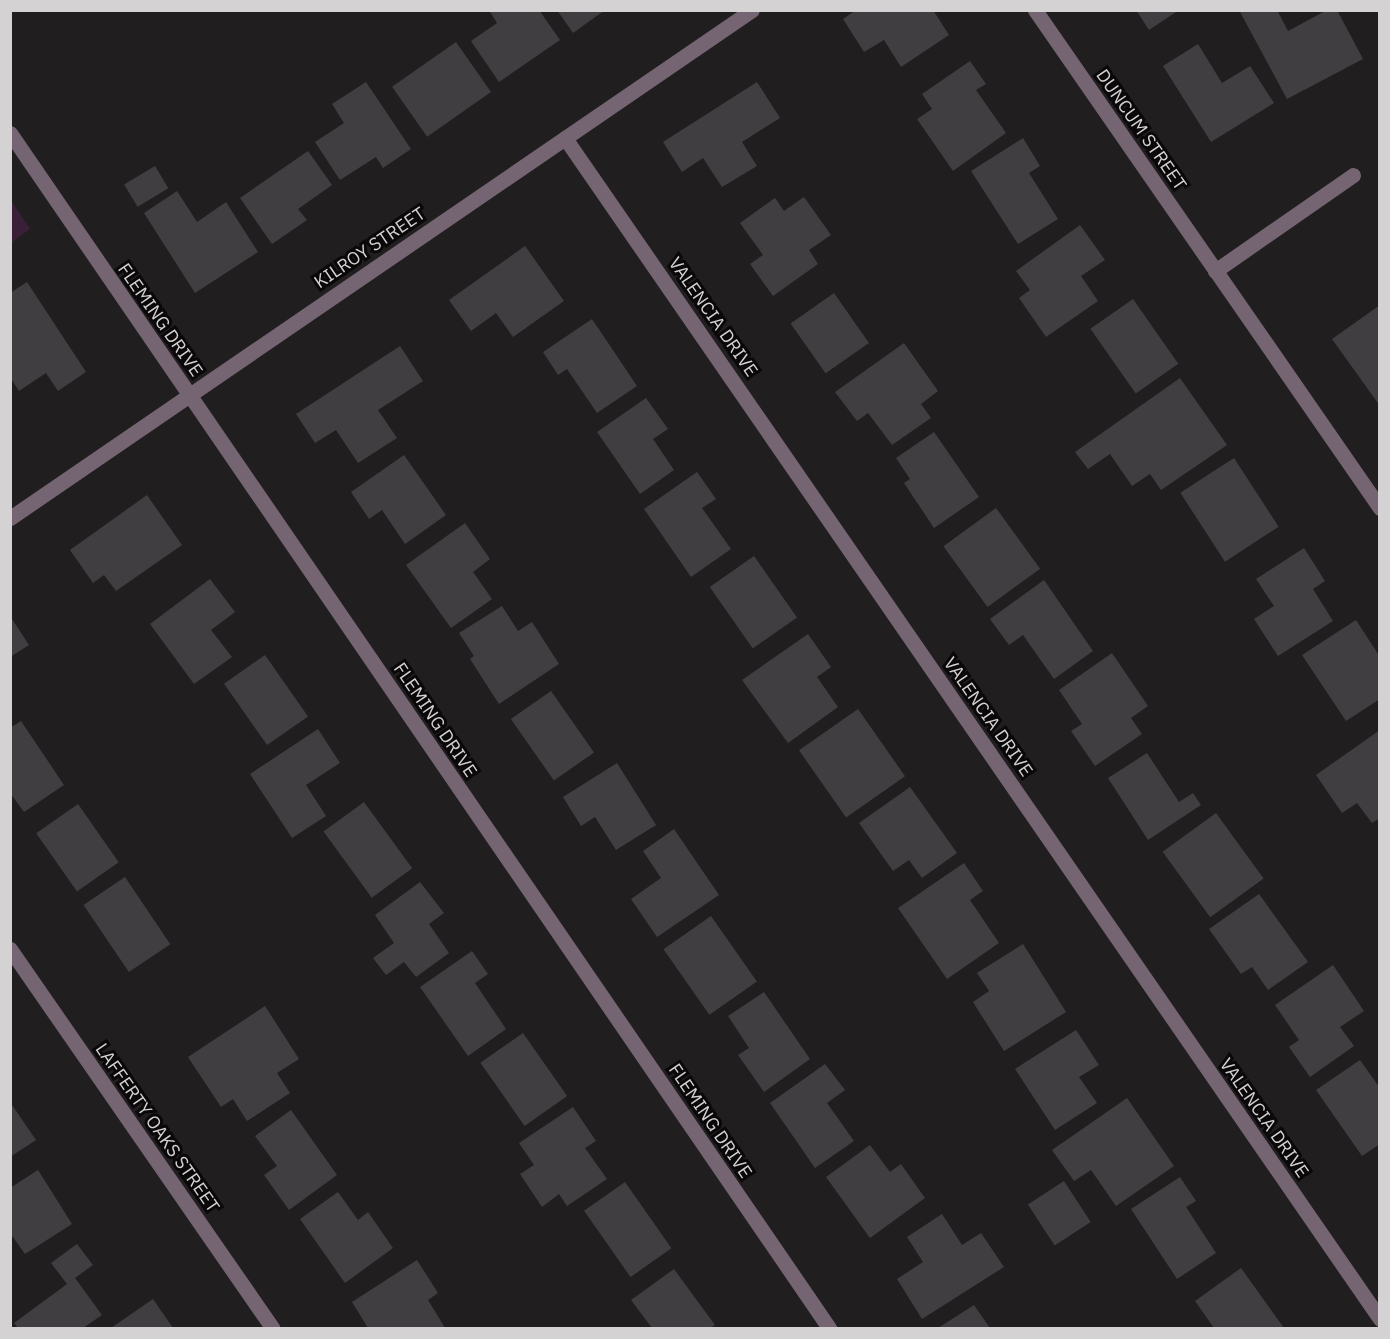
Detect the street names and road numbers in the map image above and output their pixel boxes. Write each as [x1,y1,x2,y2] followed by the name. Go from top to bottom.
[1091,65,1191,195] street label: DUNCUM STREET
[310,203,430,293] street label: KILROY STREET
[664,253,762,381] street label: VALENCIA DRIVE
[113,259,207,381] street label: FLEMING DRIVE
[939,653,1037,781] street label: VALENCIA DRIVE
[389,659,481,781] street label: FLEMING DRIVE
[90,1039,224,1217] street label: LAFFERTY OAKS STREET
[1215,1054,1313,1182] street label: VALENCIA DRIVE
[664,1060,756,1182] street label: FLEMING DRIVE

